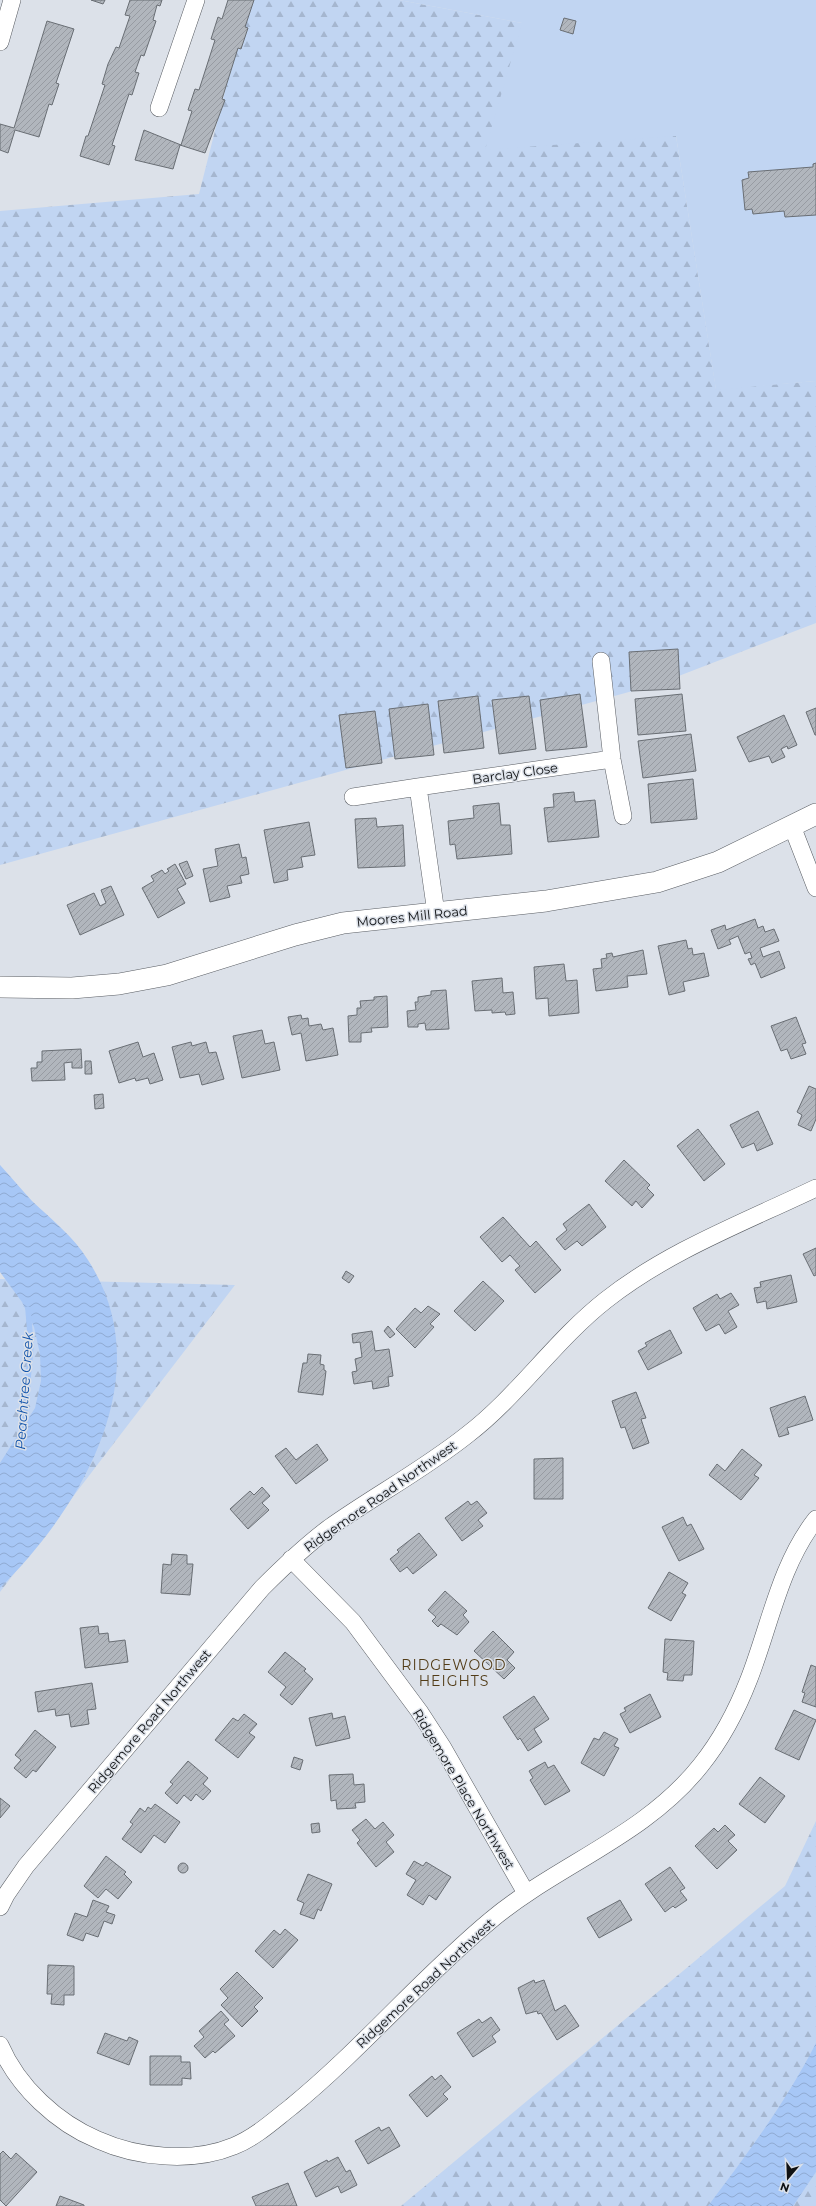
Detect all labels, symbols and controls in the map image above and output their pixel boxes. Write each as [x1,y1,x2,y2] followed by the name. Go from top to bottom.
[471,759,559,787] street label: Barclay Close
[356,902,468,930] street label: Moores Mill Road
[11,1331,37,1450] water label: Peachtree Creek
[301,1437,459,1555] street label: Ridgemore Road Northwest
[84,1646,214,1796] street label: Ridgemore Road Northwest
[401,1656,507,1690] district label: RIDGEWOOD HEIGHTS
[410,1706,518,1872] street label: Ridgemore Place Northwest
[353,1915,497,2051] street label: Ridgemore Road Northwest
[768,2158,808,2198] north arrow
[778,2179,791,2196] text: N

